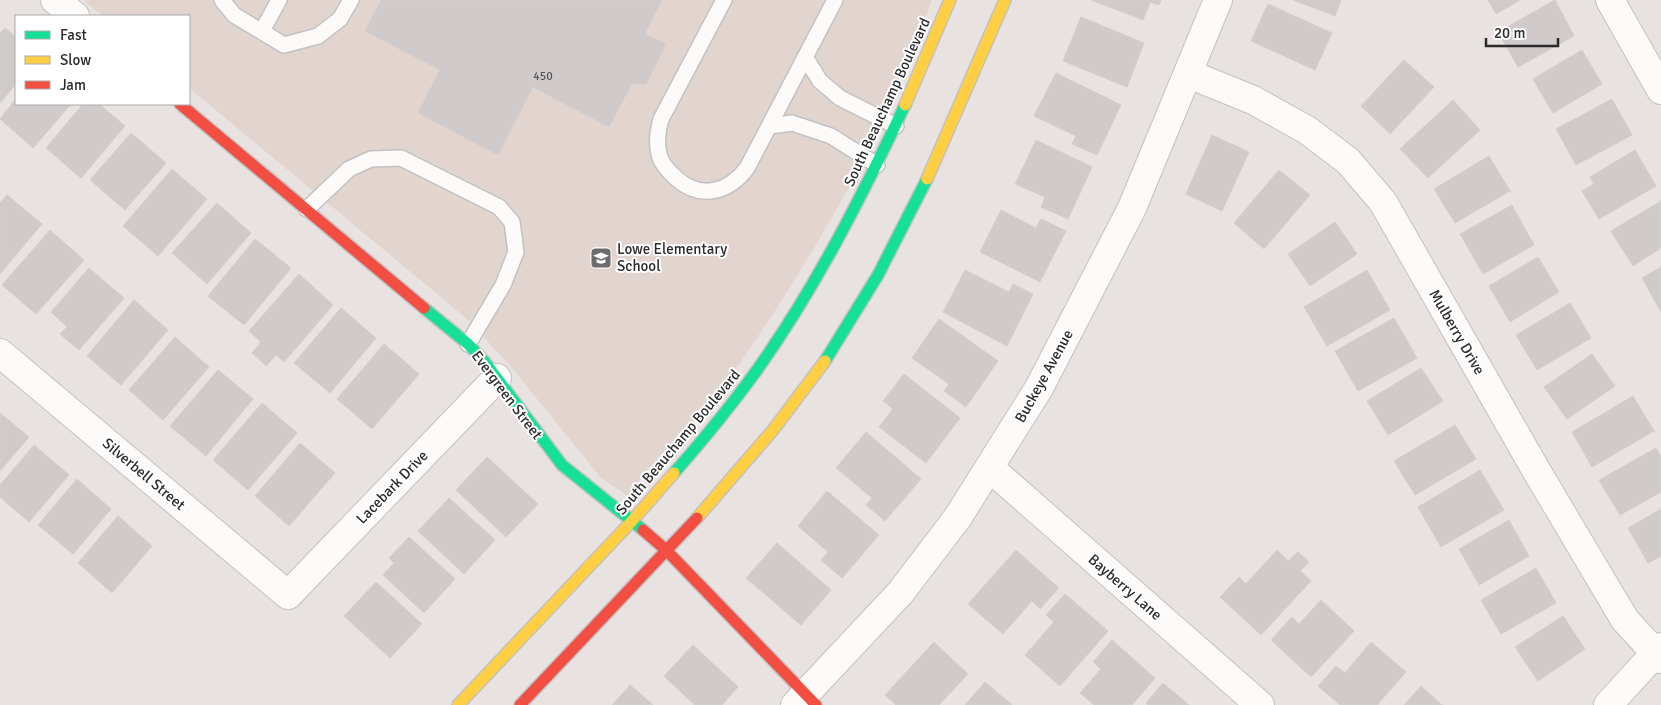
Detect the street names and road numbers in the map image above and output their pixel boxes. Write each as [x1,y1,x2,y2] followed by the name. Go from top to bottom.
[840,15,934,189] street label: South Beauchamp Boulevard
[1425,286,1489,378] street label: Mulberry Drive
[1011,326,1077,426] street label: Buckeye Avenue
[468,347,546,443] street label: Evergreen Street
[612,366,744,518] street label: South Beauchamp Boulevard
[99,434,189,514] street label: Silverbell Street
[352,447,432,527] street label: Lacebark Drive
[1085,550,1165,624] street label: Bayberry Lane

